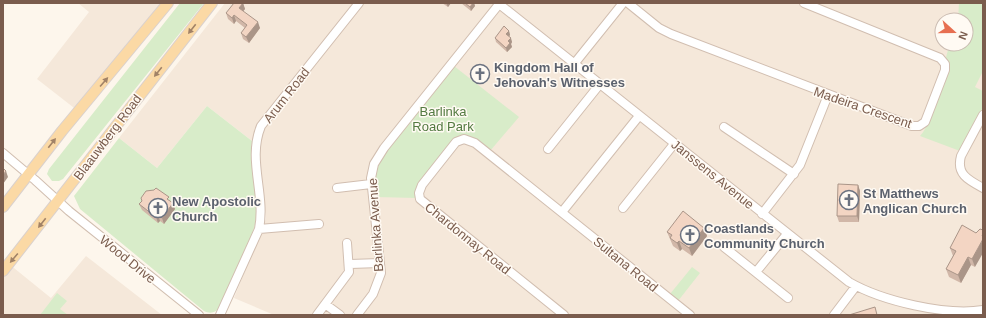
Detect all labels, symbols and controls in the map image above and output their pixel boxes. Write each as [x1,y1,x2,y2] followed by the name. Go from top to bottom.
[934,12,974,52] north arrow
[187,23,196,34] one-way arrow
[956,30,970,41] text: N
[494,60,625,90] place label: Kingdom Hall of Jehovah's Witnesses
[469,63,491,85] church icon: Kingdom Hall of Jehovah's Witnesses
[260,65,313,126] street label: Arum Road
[153,66,162,77] one-way arrow
[99,76,108,87] one-way arrow
[812,84,914,131] street label: Madeira Crescent
[70,92,144,183] street label: Blaauwberg Road
[412,104,474,134] park label: Barlinka Road Park
[48,137,57,148] one-way arrow
[668,137,757,212] street label: Janssens Avenue
[365,178,386,272] street label: Barlinka Avenue
[863,186,967,216] place label: St Matthews Anglican Church
[838,189,860,211] church icon: St Matthews Anglican Church
[172,194,261,224] place label: New Apostolic Church
[147,197,169,219] church icon: New Apostolic Church
[422,199,513,277] street label: Chardonnay Road
[37,218,46,229] one-way arrow
[704,221,825,251] place label: Coastlands Community Church
[679,224,701,246] church icon: Coastlands Community Church
[97,232,159,287] street label: Wood Drive
[590,234,661,295] street label: Sultana Road
[9,253,18,263] one-way arrow

